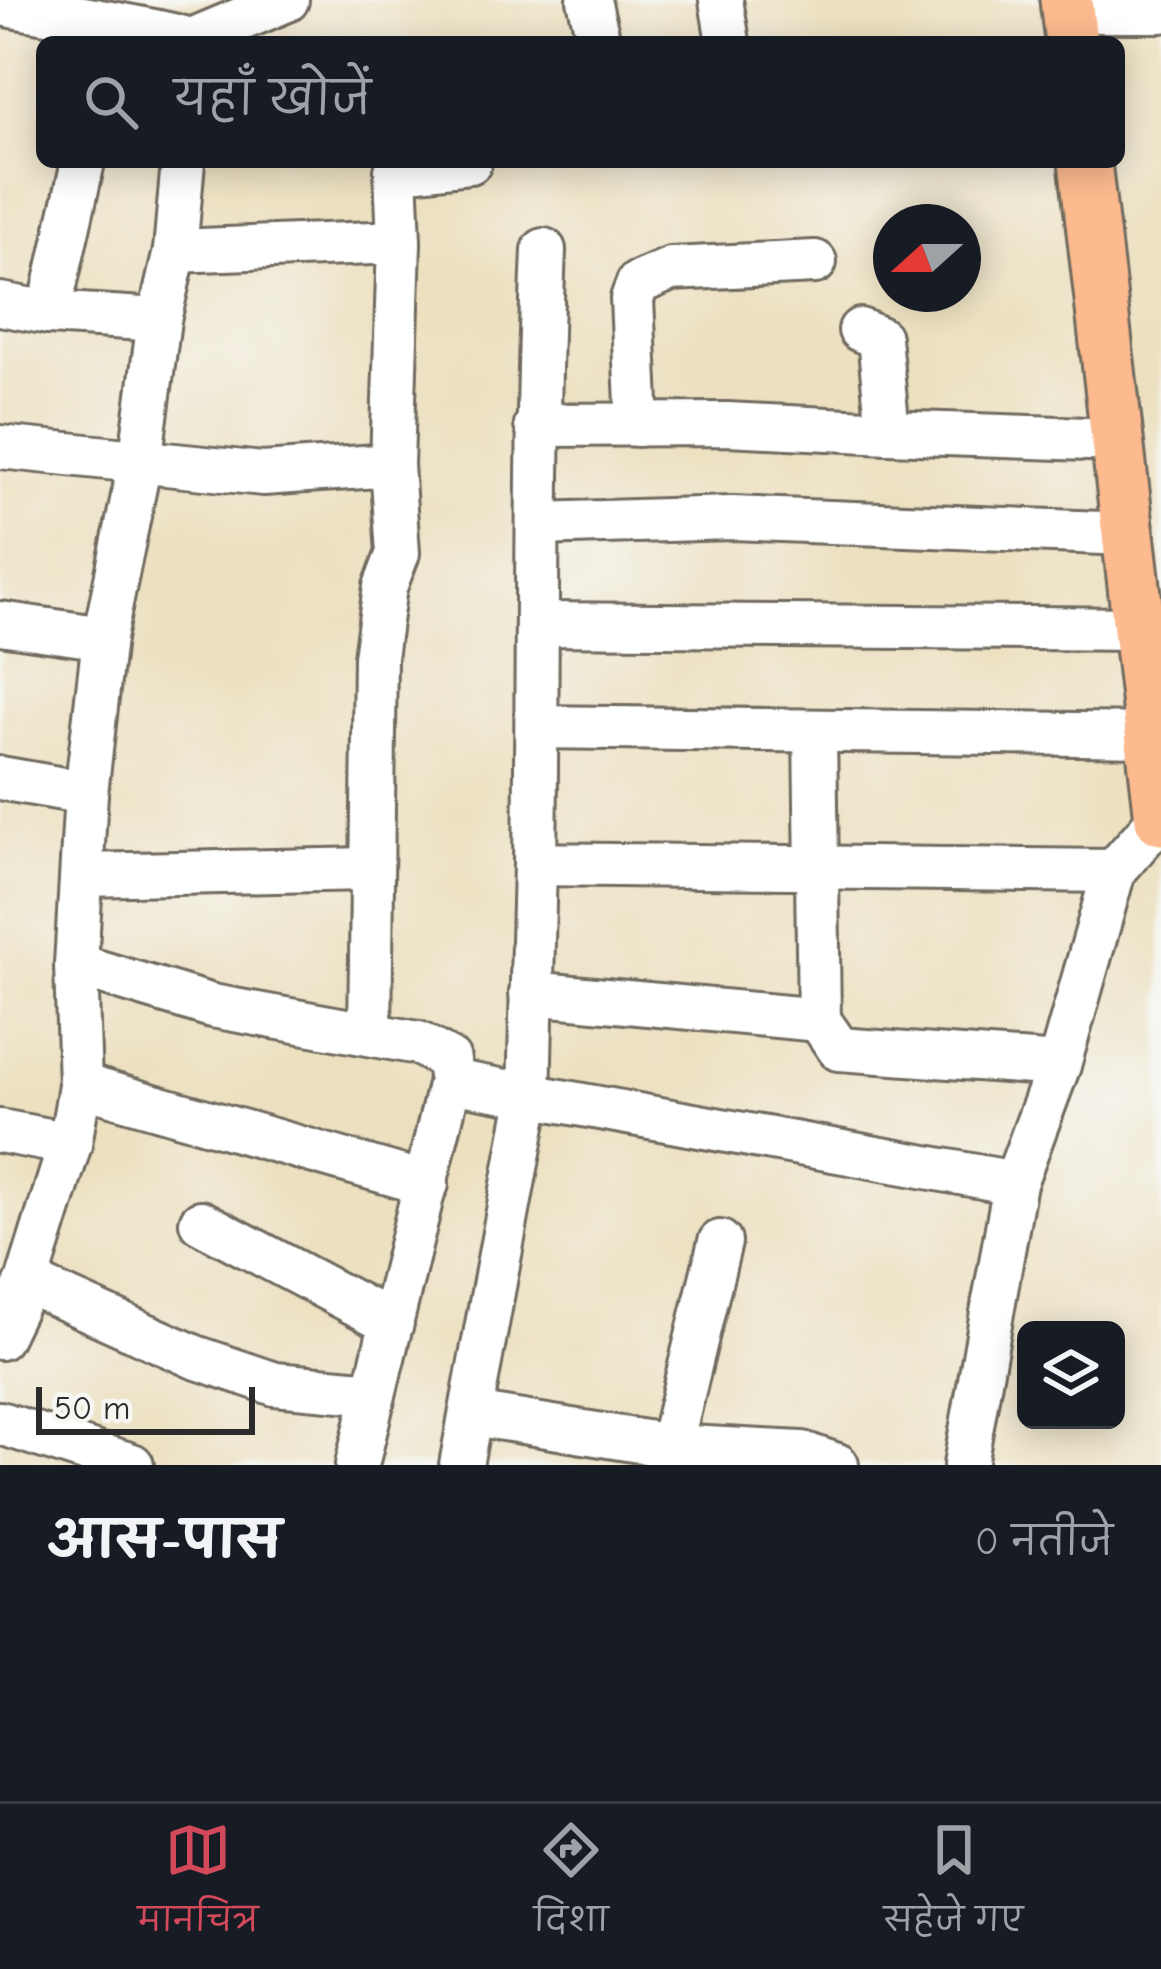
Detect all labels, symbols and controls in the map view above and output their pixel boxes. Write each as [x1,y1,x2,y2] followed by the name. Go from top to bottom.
[36,36,1125,168] search box
[78,69,144,135] icon: search
[174,73,371,125] text: यहाँ खोजें
[873,204,981,312] north arrow
[1017,1321,1125,1429] map controls
[1017,1321,1125,1429] button: layers
[36,1381,255,1434] scale bar
[54,1389,130,1427] text: 50 m
[48,1511,281,1570] text: आस-पास
[975,1519,1113,1564] text: 0 नतीजे
[138,1817,259,1956] tab: मानचित्र
[534,1817,609,1956] tab: दिशा
[884,1817,1023,1956] tab: सहेजे गए

